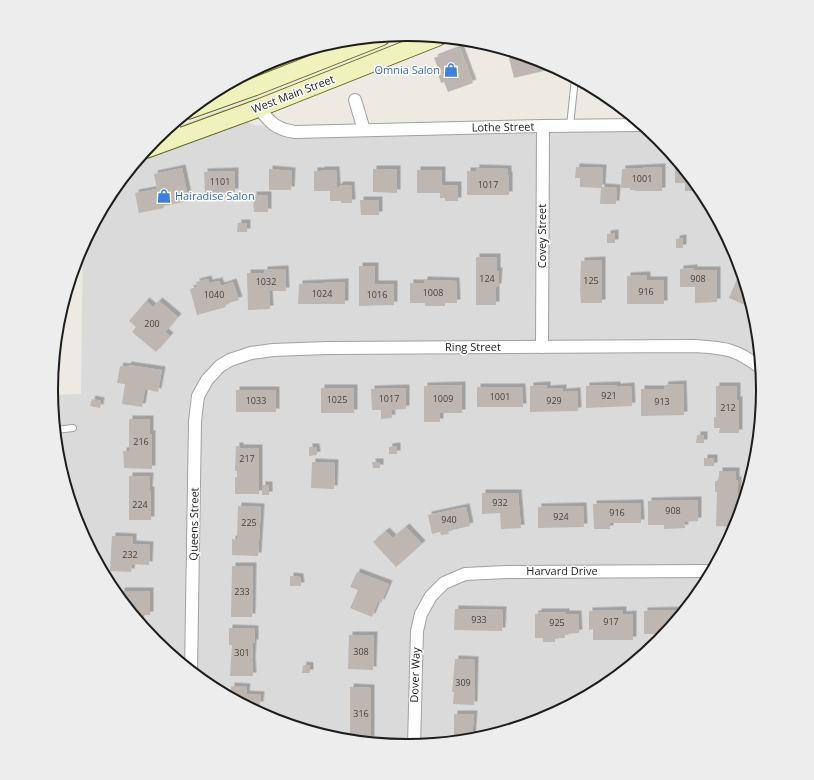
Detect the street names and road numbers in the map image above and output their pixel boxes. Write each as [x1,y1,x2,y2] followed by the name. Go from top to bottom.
[249,71,336,116] street label: West Main Street
[471,118,535,135] street label: Lothe Street
[534,204,549,268] street label: Covey Street
[445,339,501,354] street label: Ring Street
[185,487,202,561] street label: Queens Street
[526,563,598,578] street label: Harvard Drive
[406,647,423,703] street label: Dover Way

